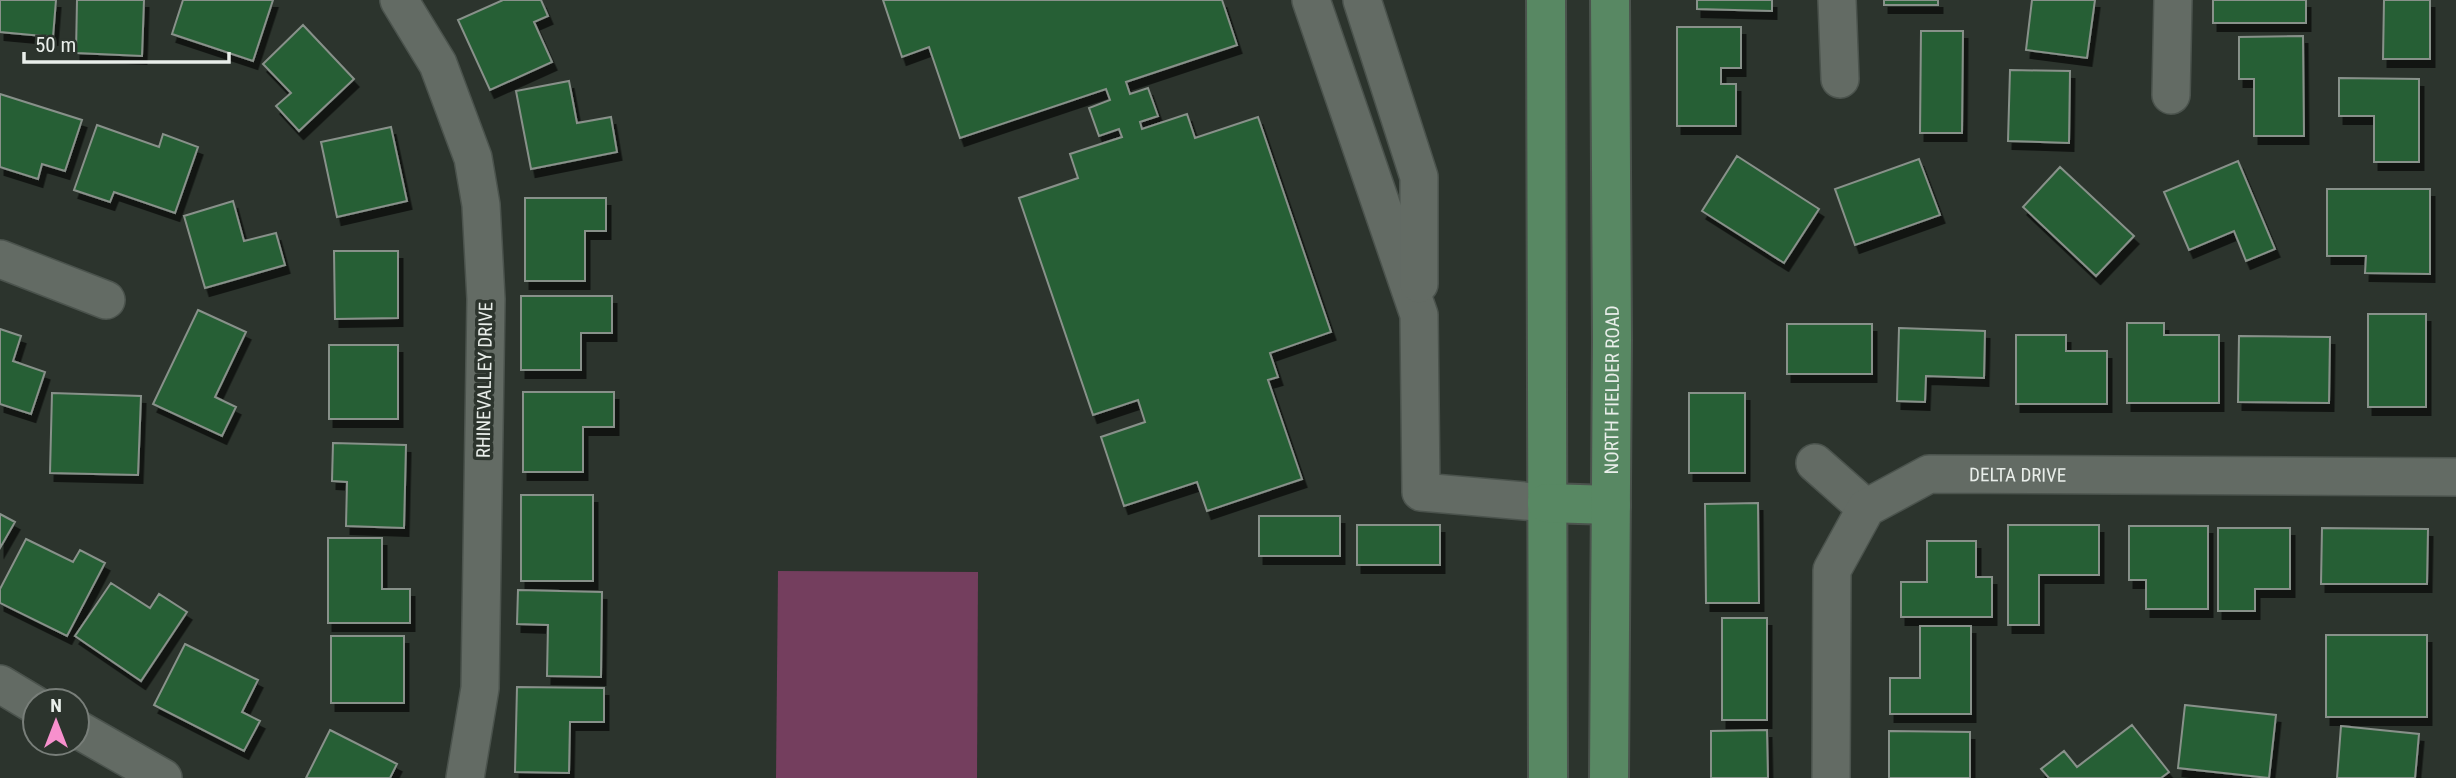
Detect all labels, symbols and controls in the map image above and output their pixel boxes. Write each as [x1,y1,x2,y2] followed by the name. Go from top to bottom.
[24,21,229,65] scale bar
[35,33,76,57] text: 50 m
[472,302,497,458] street label: RHINEVALLEY DRIVE
[1600,305,1624,475] street label: NORTH FIELDER ROAD
[1969,463,2066,487] street label: DELTA DRIVE
[21,687,91,757] north arrow
[50,694,62,717] text: N

